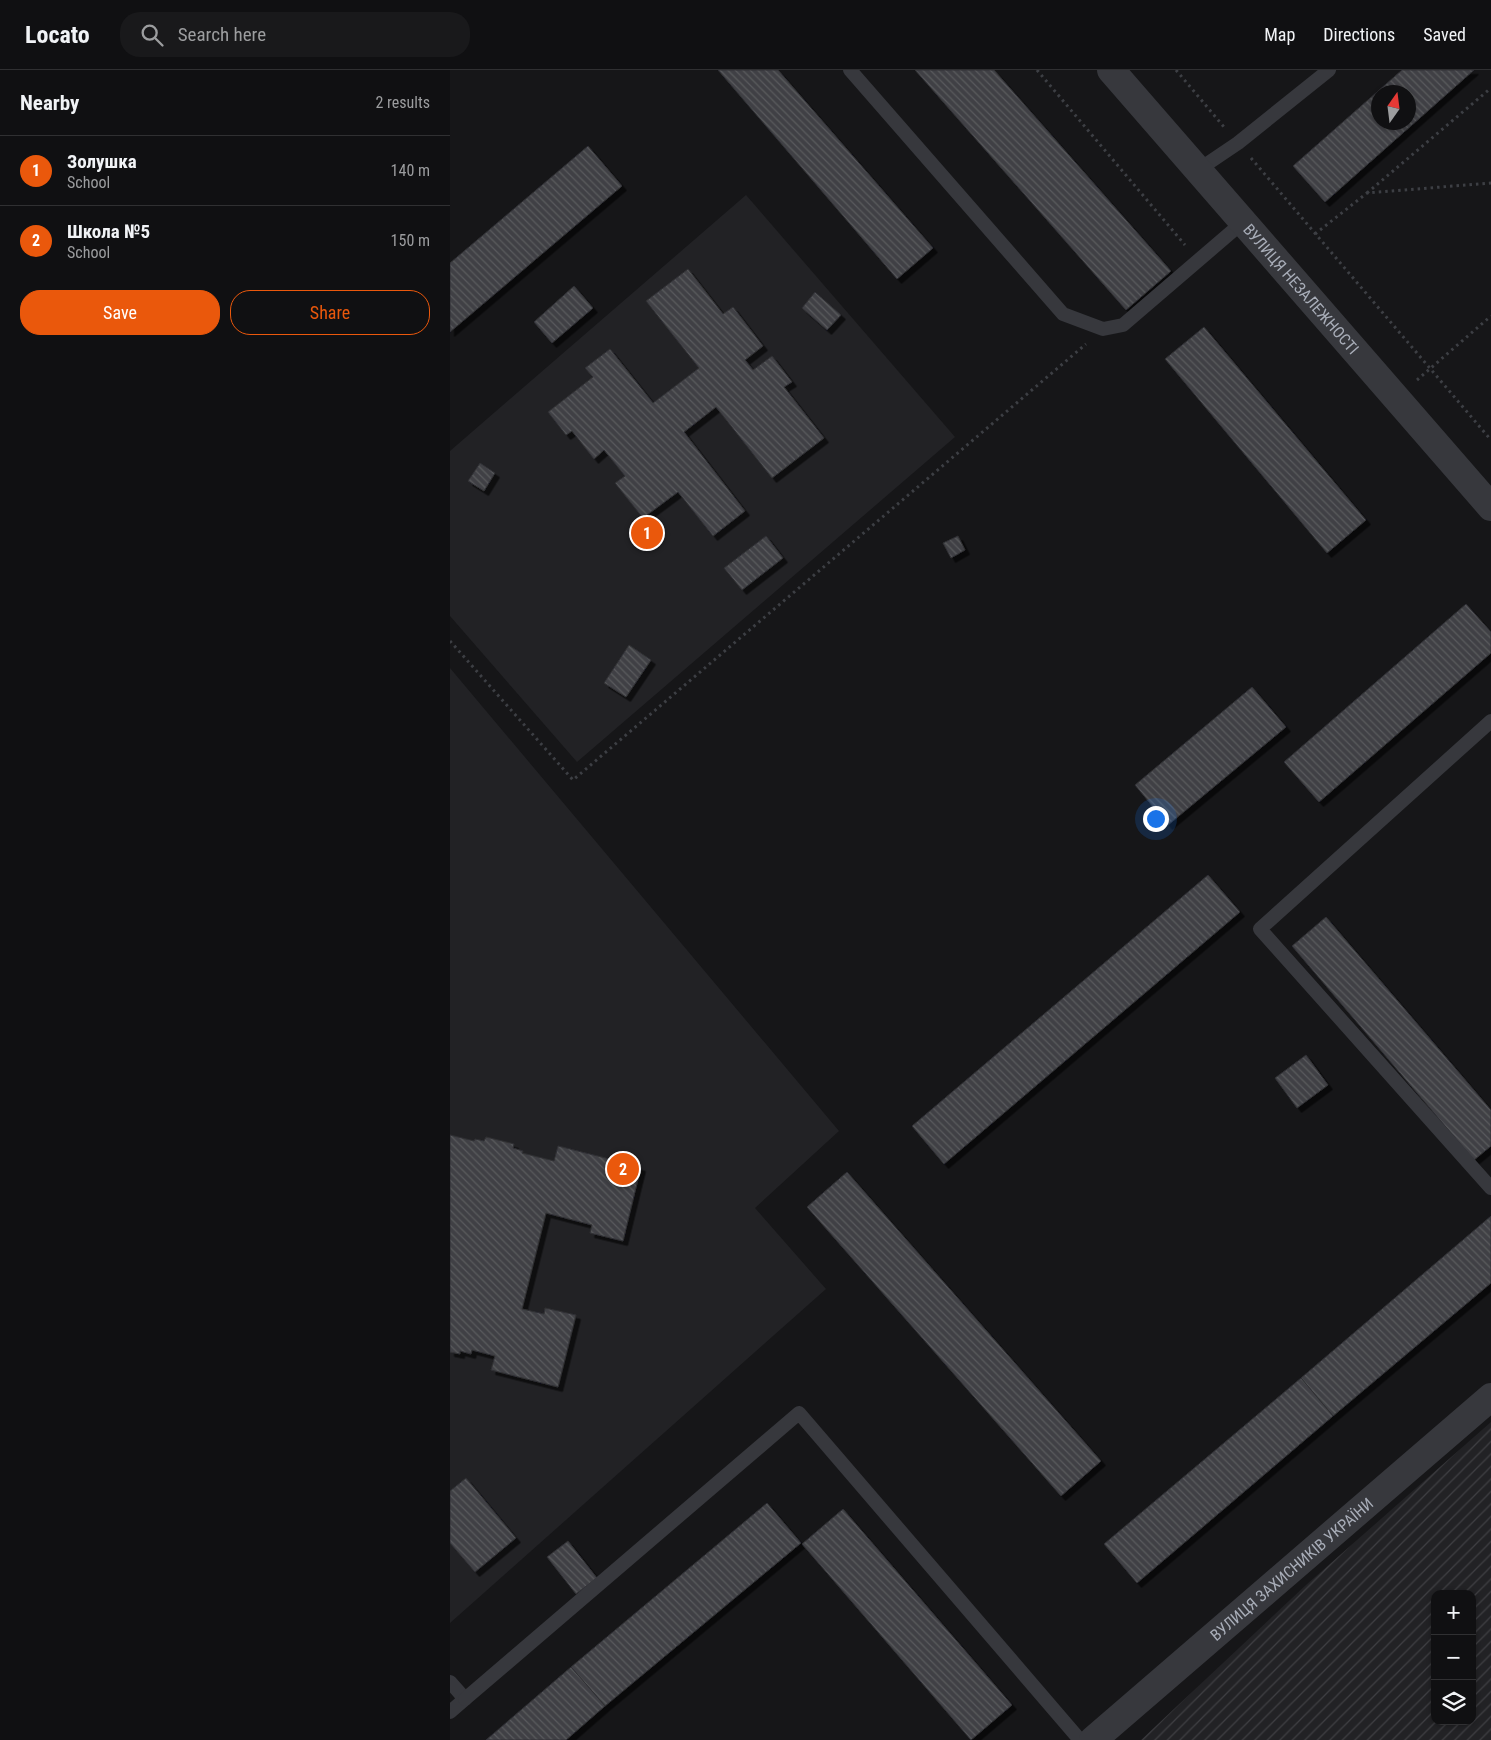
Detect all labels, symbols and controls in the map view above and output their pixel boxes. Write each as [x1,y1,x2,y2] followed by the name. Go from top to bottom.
[120,12,470,57] search box
[25,21,90,49] text: Locato
[138,21,166,49] icon: search
[178,23,266,46] text: Search here
[1264,24,1295,45] text: Map
[1323,24,1395,45] text: Directions
[1423,24,1466,45] text: Saved
[1371,85,1416,130] north arrow
[20,91,79,115] text: Nearby
[375,93,430,112] text: 2 results
[67,150,137,173] text: Золушка
[32,161,40,180] text: 1
[391,161,430,180] text: 140 m
[67,173,110,192] text: School
[67,220,150,243] text: Школа №5
[1240,220,1363,358] street label: ВУЛИЦЯ НЕЗАЛЕЖНОСТІ
[32,231,40,250] text: 2
[391,231,430,250] text: 150 m
[67,243,110,262] text: School
[20,290,220,335] button: Save
[230,290,430,335] button: Share
[631,514,663,552] pin: 1
[1143,806,1169,832] your location
[607,1150,639,1188] pin: 2
[1206,1494,1377,1644] street label: ВУЛИЦЯ ЗАХИСНИКІВ УКРАЇНИ
[1431,1590,1476,1725] map controls
[1431,1590,1476,1635] button: +
[1431,1635,1476,1680] button: −
[1431,1680,1476,1725] button: layers

